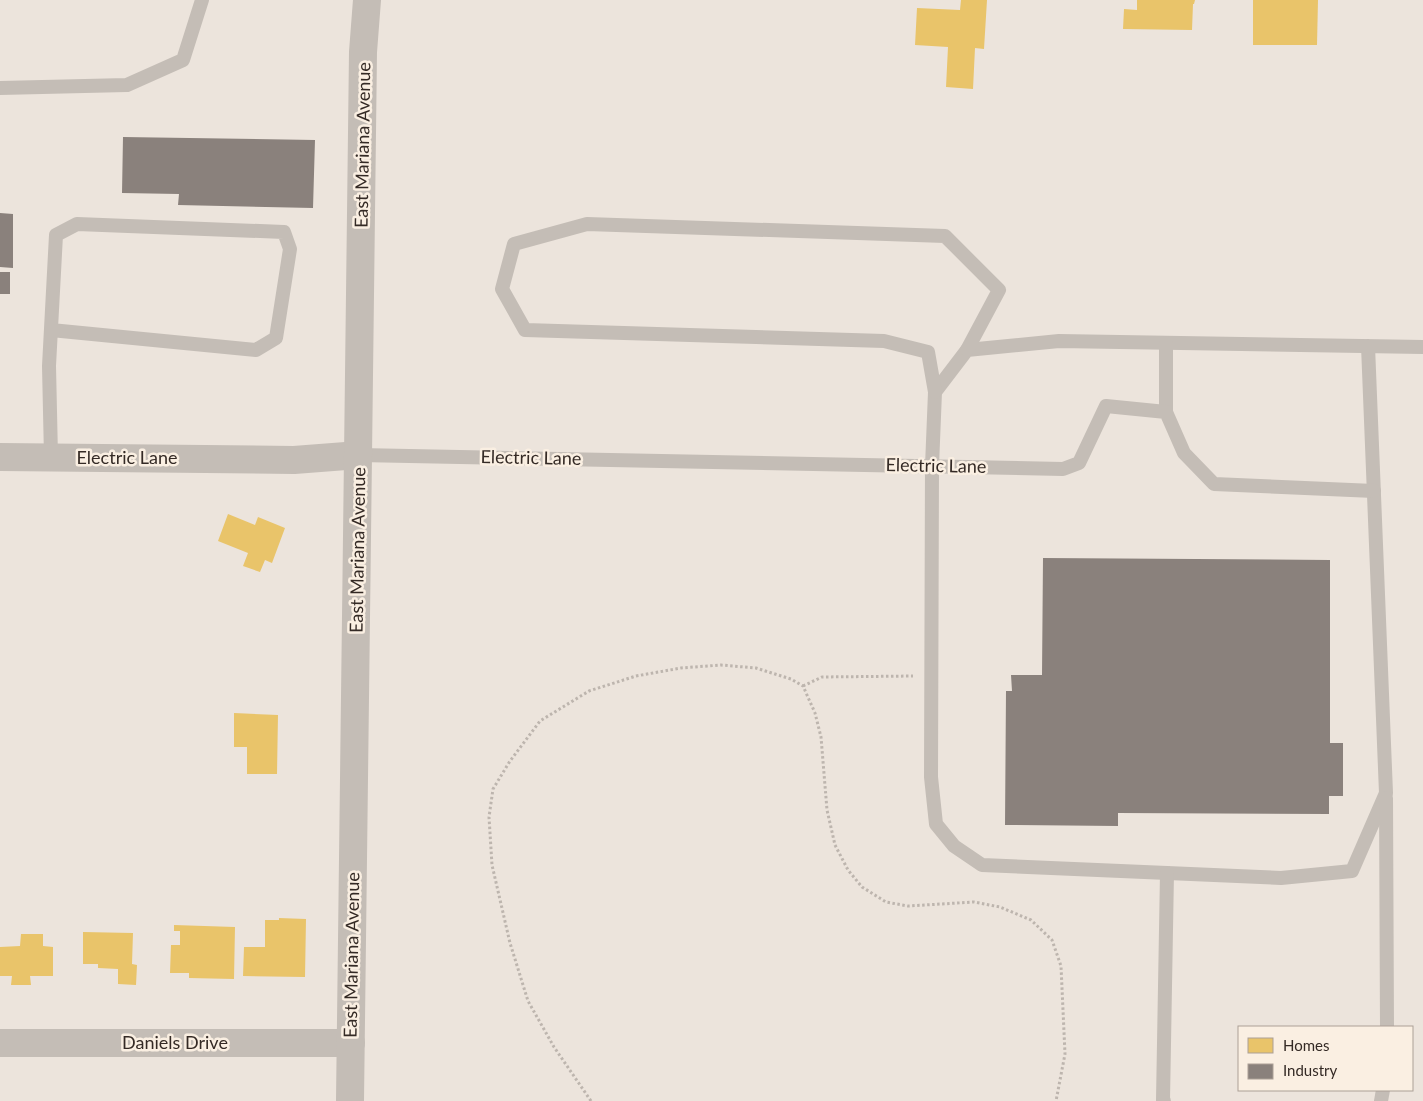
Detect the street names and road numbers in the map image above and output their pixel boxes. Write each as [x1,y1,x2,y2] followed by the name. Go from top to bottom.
[350,62,374,228] street label: East Mariana Avenue
[480,445,582,469] street label: Electric Lane
[77,446,177,468] street label: Electric Lane
[885,453,987,477] street label: Electric Lane
[345,467,369,633] street label: East Mariana Avenue
[339,872,363,1038] street label: East Mariana Avenue
[122,1031,228,1053] street label: Daniels Drive

